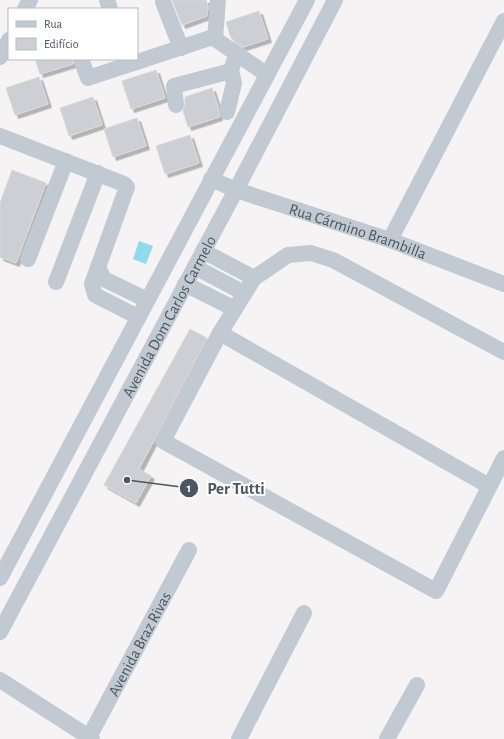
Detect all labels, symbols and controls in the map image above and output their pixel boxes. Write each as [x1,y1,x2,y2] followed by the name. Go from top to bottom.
[8,8,138,60] legend
[44,18,63,30] text: Rua
[44,38,79,50] text: Edifício
[287,201,429,262] street label: Rua Cármino Brambilla
[120,233,219,400] street label: Avenida Dom Carlos Carmelo
[179,474,272,503] callout: Per Tutti
[207,480,265,497] text: Per Tutti
[187,482,191,494] text: 1
[105,589,174,699] street label: Avenida Braz Rivas

